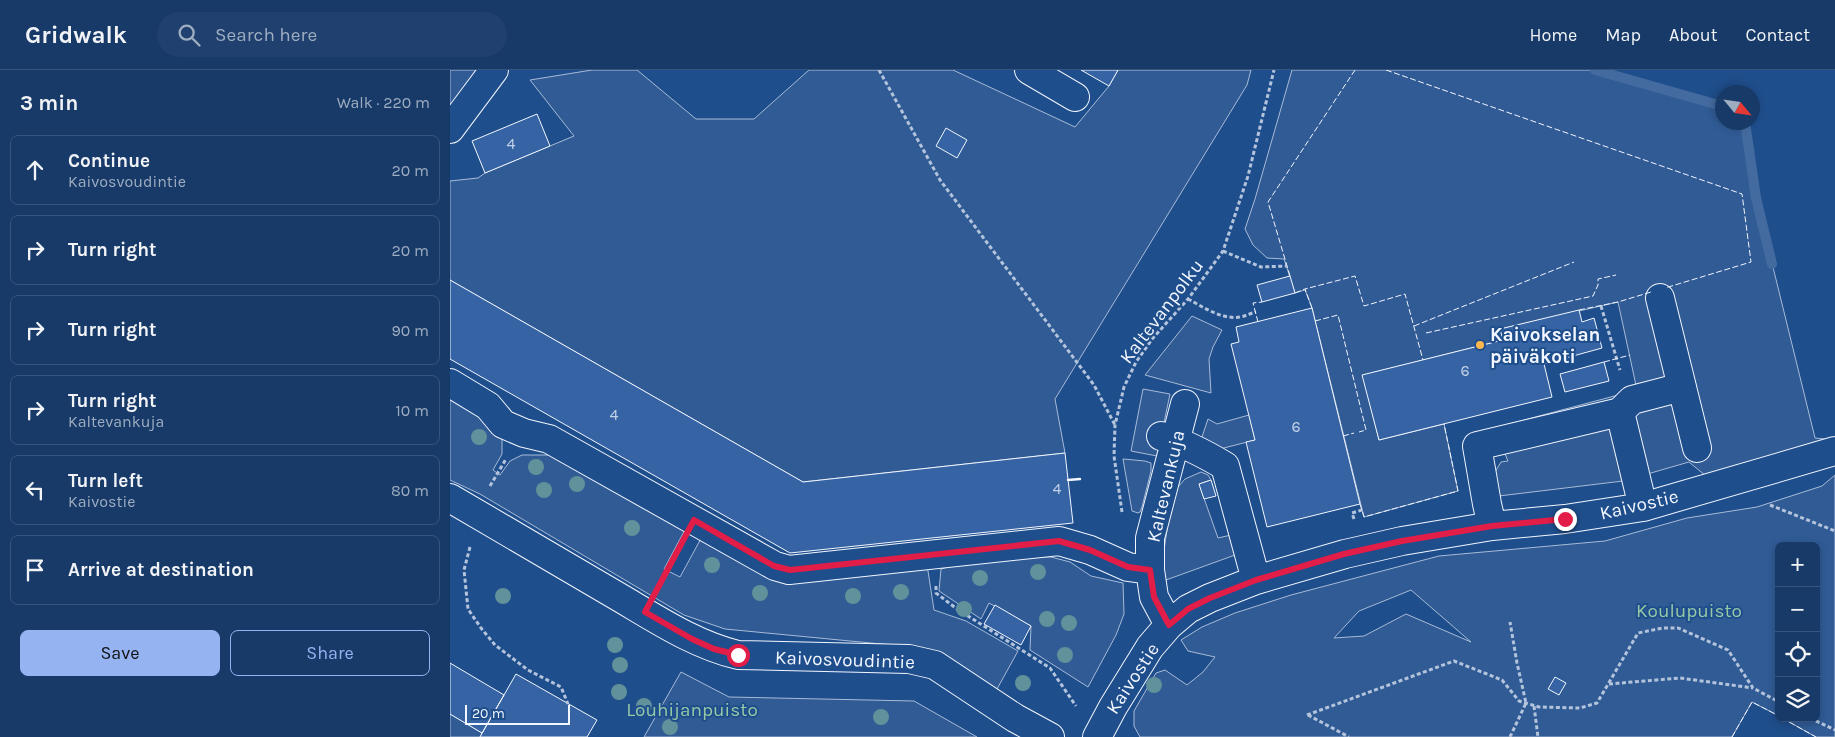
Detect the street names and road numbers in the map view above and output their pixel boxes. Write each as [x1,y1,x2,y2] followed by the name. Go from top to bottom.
[1115,255,1208,368] street label: Kaltevanpolku
[1142,428,1190,544] street label: Kaltevankuja
[1598,485,1681,525] street label: Kaivostie
[1102,639,1164,718] street label: Kaivostie
[775,647,915,673] street label: Kaivosvoudintie

